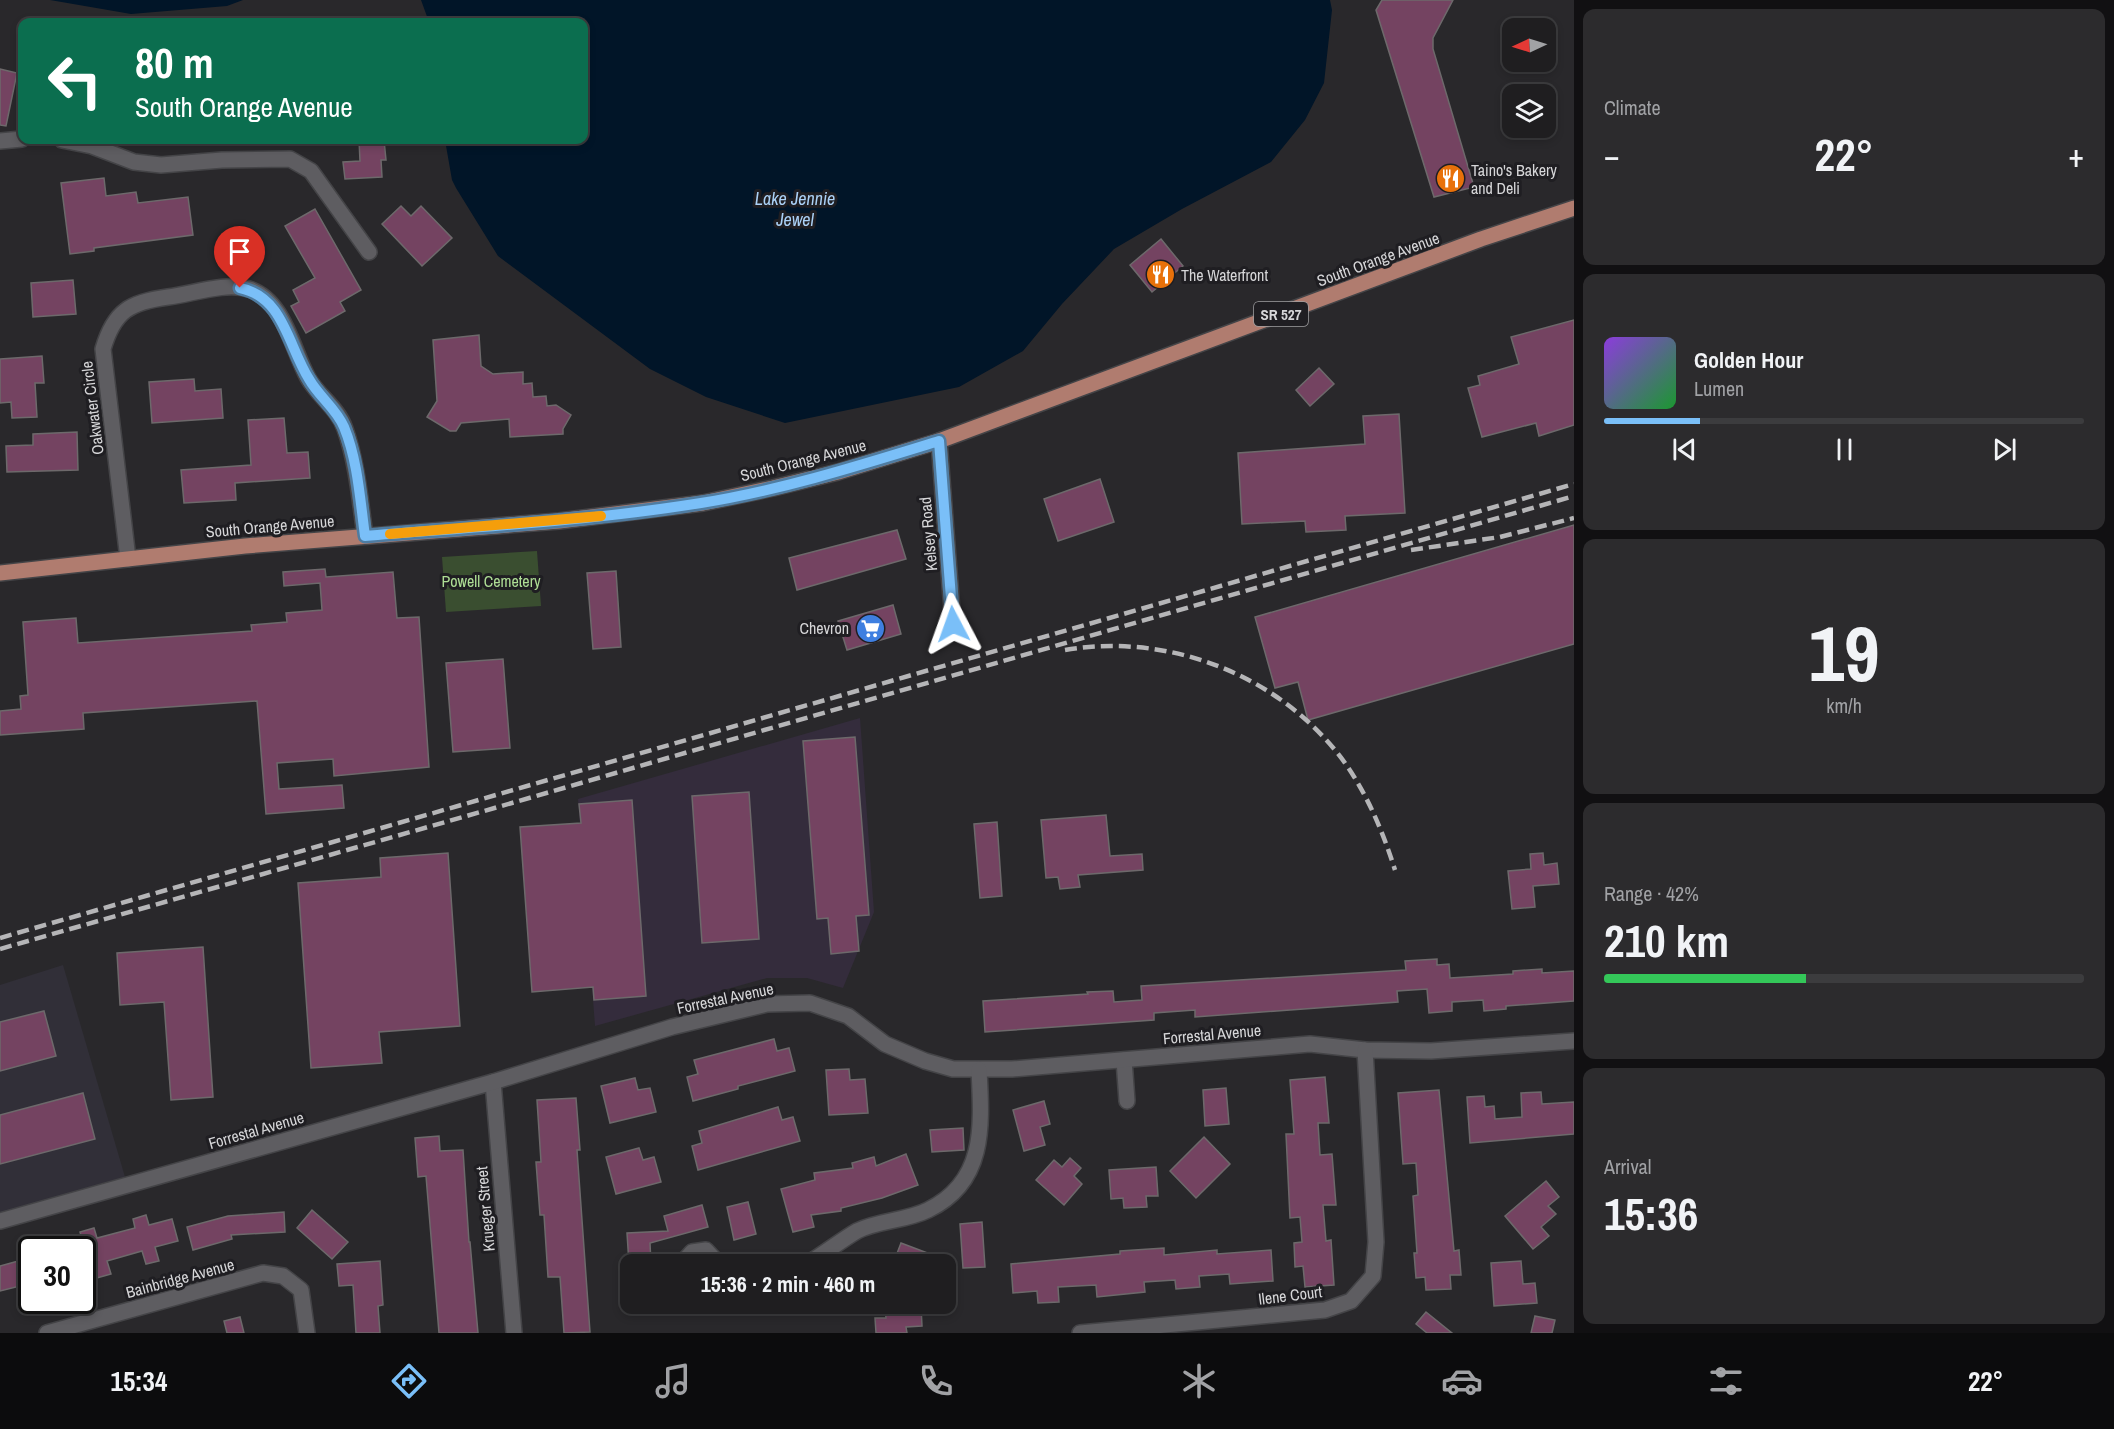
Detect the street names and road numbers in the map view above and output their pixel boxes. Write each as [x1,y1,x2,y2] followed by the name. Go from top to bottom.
[1314,227,1442,291] street label: South Orange Avenue
[1254,302,1308,326] road number: SR 527
[75,360,109,456] street label: Oakwater Circle
[738,434,868,486] street label: South Orange Avenue
[914,496,942,572] street label: Kelsey Road
[205,509,335,543] street label: South Orange Avenue
[675,977,775,1019] street label: Forrestal Avenue
[1162,1019,1262,1049] street label: Forrestal Avenue
[206,1106,306,1154] street label: Forrestal Avenue
[470,1165,500,1252] street label: Krueger Street
[123,1253,237,1303] street label: Bainbridge Avenue
[1257,1280,1324,1310] street label: Ilene Court

